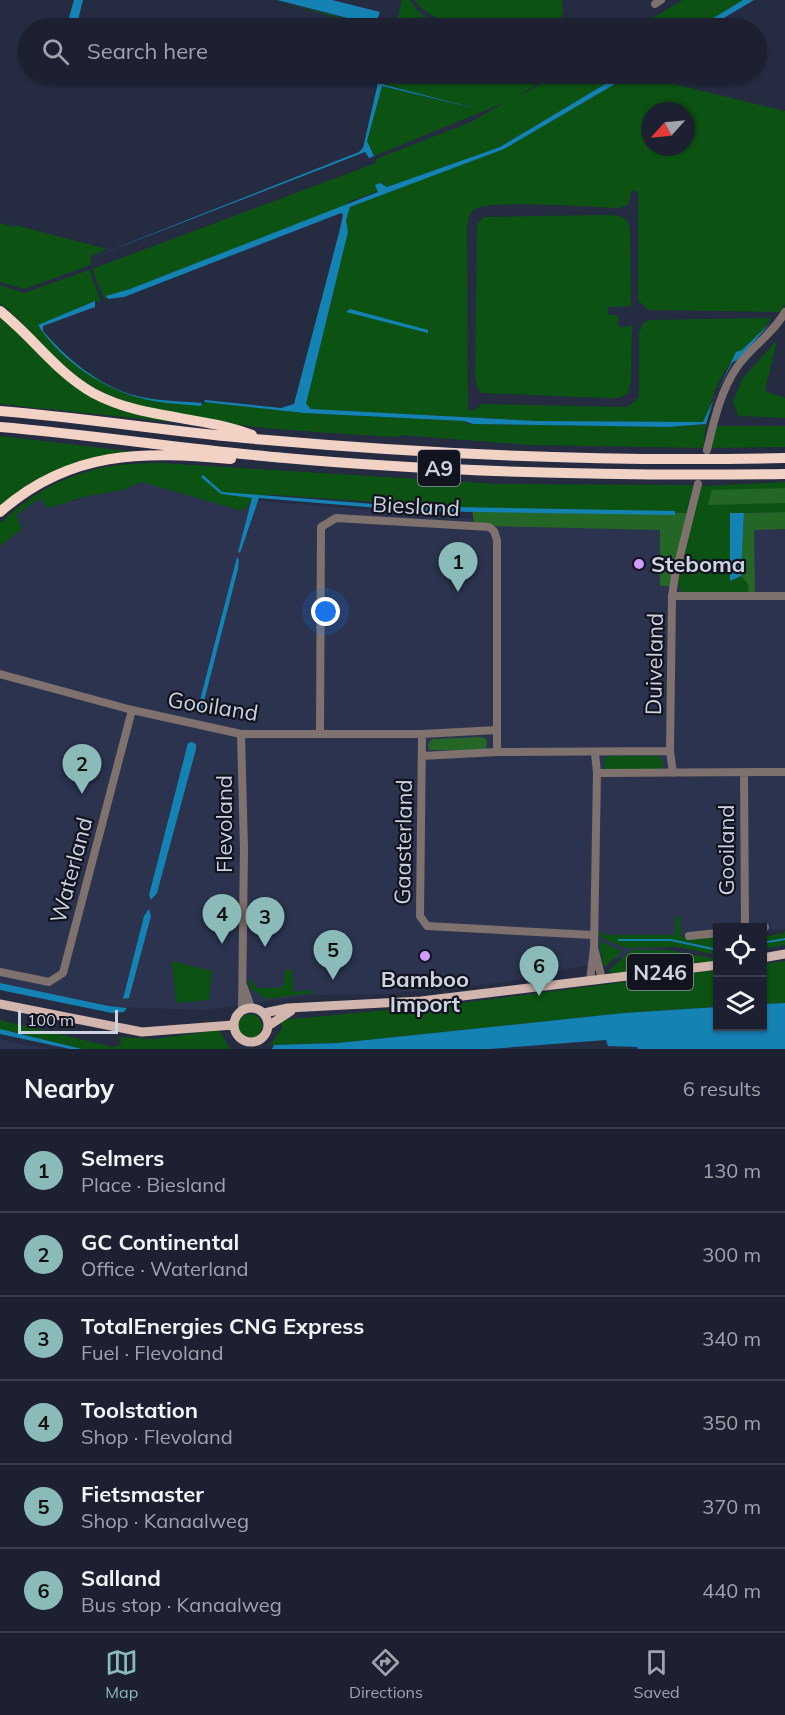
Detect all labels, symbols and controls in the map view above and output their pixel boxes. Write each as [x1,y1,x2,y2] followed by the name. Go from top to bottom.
[18,18,767,84] search box
[39,35,72,68] icon: search
[87,37,208,65] text: Search here
[641,102,695,156] north arrow
[418,450,460,486] road number: A9
[372,490,460,522] street label: Biesland
[438,542,478,592] pin: 1
[651,550,745,578] place label: Steboma
[632,557,646,571] marker: Steboma
[311,597,340,626] your location
[639,613,669,715] street label: Duiveland
[166,685,260,727] street label: Gooiland
[62,744,101,794] pin: 2
[210,775,238,873] street label: Flevoland
[388,779,418,905] street label: Gaasterland
[712,805,740,895] street label: Gooiland
[43,814,99,926] street label: Waterland
[202,894,242,944] pin: 4
[246,898,284,947] pin: 3
[713,923,767,1031] map controls
[713,923,767,977] button: locate
[314,930,352,980] pin: 5
[520,946,558,996] pin: 6
[418,949,432,963] marker: Bamboo Import
[627,954,693,990] road number: N246
[381,965,469,1018] place label: Bamboo Import
[713,977,767,1031] button: layers
[18,1007,118,1034] scale bar
[27,1010,74,1030] text: 100 m
[24,1072,114,1105] text: Nearby
[683,1076,761,1101] text: 6 results
[81,1144,164,1172] text: Selmers
[38,1158,50,1183] text: 1
[702,1158,761,1183] text: 130 m
[81,1172,226,1197] text: Place · Biesland
[81,1228,239,1256] text: GC Continental
[38,1242,50,1267] text: 2
[702,1242,761,1267] text: 300 m
[81,1256,249,1281] text: Office · Waterland
[81,1312,364,1340] text: TotalEnergies CNG Express
[38,1326,50,1351] text: 3
[702,1326,761,1351] text: 340 m
[81,1340,223,1365] text: Fuel · Flevoland
[81,1396,198,1424] text: Toolstation
[38,1410,50,1435] text: 4
[702,1410,761,1435] text: 350 m
[81,1424,233,1449] text: Shop · Flevoland
[81,1480,204,1508] text: Fietsmaster
[38,1494,50,1519] text: 5
[702,1494,761,1519] text: 370 m
[81,1508,249,1533] text: Shop · Kanaalweg
[81,1564,161,1592] text: Salland
[38,1578,50,1603] text: 6
[702,1578,761,1603] text: 440 m
[81,1592,282,1617] text: Bus stop · Kanaalweg
[105,1646,138,1702] tab: Map
[349,1646,423,1702] tab: Directions
[634,1646,680,1702] tab: Saved

